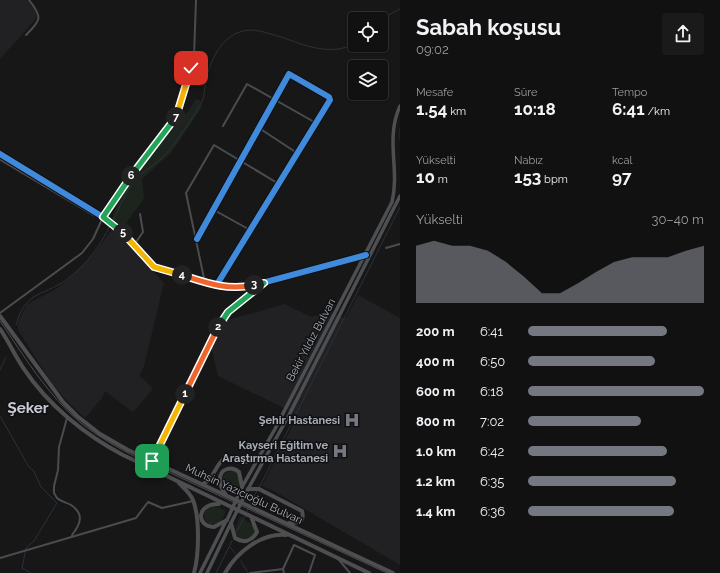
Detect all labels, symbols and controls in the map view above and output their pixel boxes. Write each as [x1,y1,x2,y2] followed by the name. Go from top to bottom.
[348,12,388,100] map controls
[348,12,388,52] button: locate
[662,13,704,55] button: share
[416,14,561,40] text: Sabah koşusu
[416,42,449,57] text: 09:02
[174,51,208,85] pin
[180,57,202,79] icon: check
[348,60,388,100] button: layers
[416,86,453,99] text: Mesafe
[514,86,537,99] text: Süre
[612,86,647,99] text: Tempo
[416,99,447,119] text: 1.54
[514,99,556,119] text: 10:18
[612,99,645,119] text: 6:41
[447,105,466,118] text: km
[645,105,670,118] text: /km
[166,107,186,127] pin: 7
[173,110,179,123] text: 7
[416,154,456,167] text: Yükselti
[514,154,543,167] text: Nabız
[612,154,633,167] text: kcal
[121,166,141,186] pin: 6
[416,167,435,187] text: 10
[514,167,541,187] text: 153
[612,167,632,187] text: 97
[128,169,134,182] text: 6
[435,173,448,186] text: m
[541,173,568,186] text: bpm
[416,212,463,227] text: Yükselti
[651,212,704,227] text: 30–40 m
[113,223,133,243] pin: 5
[120,226,126,239] text: 5
[172,265,192,285] pin: 4
[179,268,185,281] text: 4
[244,275,264,295] pin: 3
[251,278,257,291] text: 3
[284,296,338,384] street label: Bekir Yıldız Bulvarı
[208,317,228,337] pin: 2
[215,320,221,333] text: 2
[416,324,455,339] text: 200 m
[480,324,503,339] text: 6:41
[416,354,455,369] text: 400 m
[480,354,505,369] text: 6:50
[175,384,195,404] pin: 1
[416,384,455,399] text: 600 m
[480,384,504,399] text: 6:18
[182,387,188,400] text: 1
[8,399,49,417] district label: Şeker
[343,411,361,429] hospital icon: Şehir Hastanesi
[259,414,340,427] place label: Şehir Hastanesi
[416,414,455,429] text: 800 m
[480,414,504,429] text: 7:02
[222,439,328,465] place label: Kayseri Eğitim ve Araştırma Hastanesi
[331,442,349,460] hospital icon: Kayseri Eğitim ve Araştırma Hastanesi
[135,444,169,478] pin
[416,444,456,459] text: 1.0 km
[480,444,504,459] text: 6:42
[141,450,163,472] icon: arrive
[183,461,305,527] street label: Muhsin Yazıcıoğlu Bulvarı
[416,474,455,489] text: 1.2 km
[480,474,504,489] text: 6:35
[416,504,455,519] text: 1.4 km
[480,504,505,519] text: 6:36

